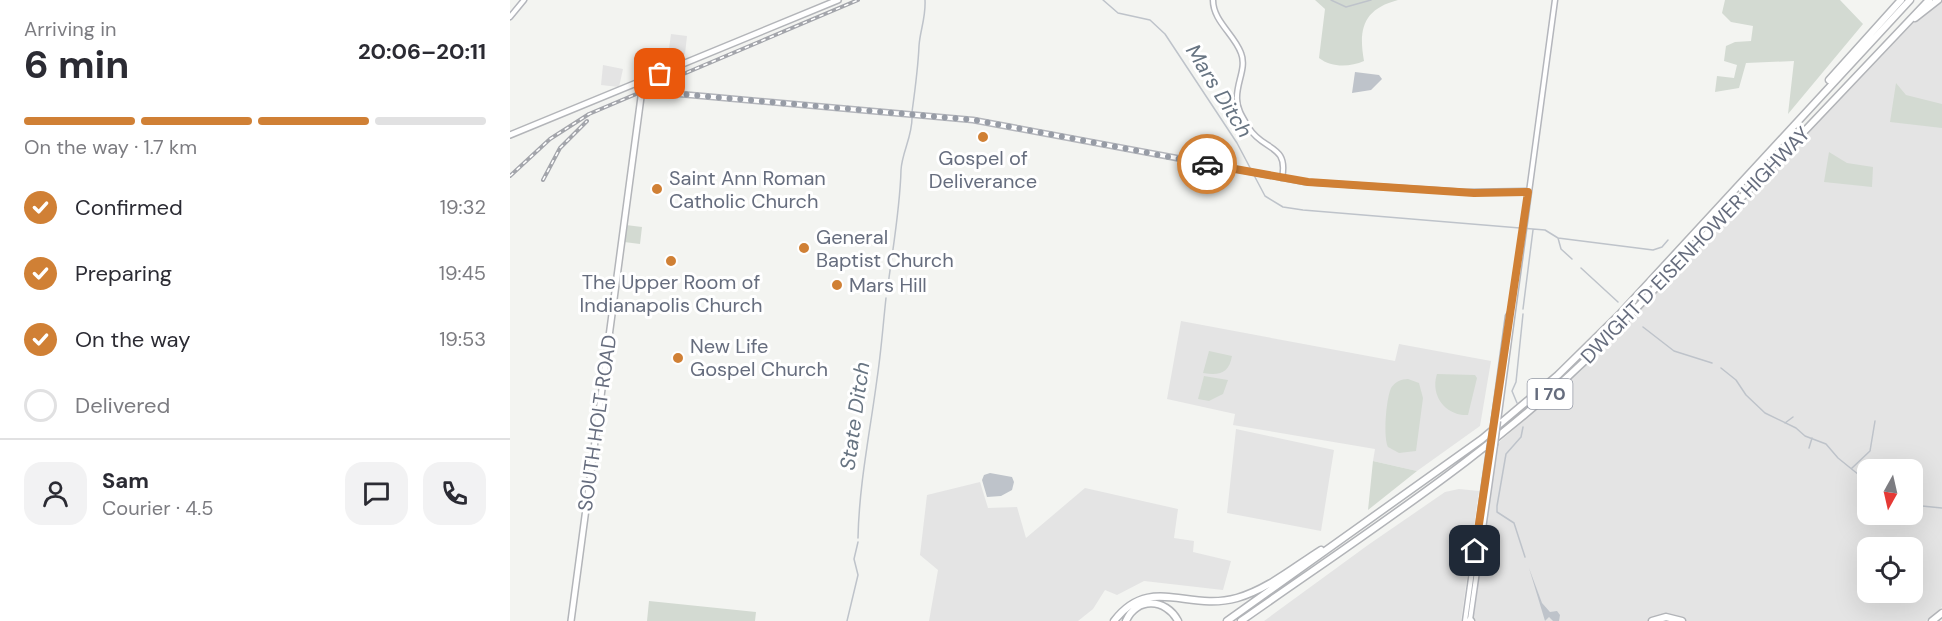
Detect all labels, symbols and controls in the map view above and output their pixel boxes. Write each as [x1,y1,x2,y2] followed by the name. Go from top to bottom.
[24,16,116,42] text: Arriving in
[358,37,486,66] text: 20:06–20:11
[24,39,129,90] text: 6 min
[1179,39,1259,143] water label: Mars Ditch
[634,48,685,99] pin
[643,57,676,90] icon: bag
[1575,121,1816,369] street label: DWIGHT D EISENHOWER HIGHWAY
[976,130,990,144] marker: Gospel of Deliverance
[24,134,197,160] text: On the way · 1.7 km
[1177,134,1237,194] courier
[929,145,1037,194] place label: Gospel of Deliverance
[1191,148,1224,181] icon: car
[669,165,826,214] place label: Saint Ann Roman Catholic Church
[650,182,664,196] marker: Saint Ann Roman Catholic Church
[24,191,57,224] icon: check
[75,193,183,222] text: Confirmed
[440,194,486,220] text: 19:32
[816,224,954,273] place label: General Baptist Church
[797,241,811,255] marker: General Baptist Church
[664,254,678,268] marker: The Upper Room of Indianapolis Church
[24,257,57,290] icon: check
[75,259,172,288] text: Preparing
[439,260,486,286] text: 19:45
[580,269,763,318] place label: The Upper Room of Indianapolis Church
[849,272,927,298] place label: Mars Hill
[830,278,844,292] marker: Mars Hill
[24,323,57,356] icon: check
[75,325,190,354] text: On the way
[439,326,486,352] text: 19:53
[572,333,622,513] street label: SOUTH HOLT ROAD
[690,333,828,382] place label: New Life Gospel Church
[671,351,685,365] marker: New Life Gospel Church
[834,360,876,472] water label: State Ditch
[1528,379,1572,409] road number: I 70
[75,391,170,420] text: Delivered
[1857,459,1923,525] north arrow
[1857,459,1923,603] map controls
[24,462,87,525] button: person
[345,462,408,525] button: chat
[423,462,486,525] button: phone
[102,466,149,495] text: Sam
[102,495,214,521] text: Courier · 4.5
[1449,525,1500,576] pin
[1458,534,1491,567] icon: home
[1857,537,1923,603] button: locate

